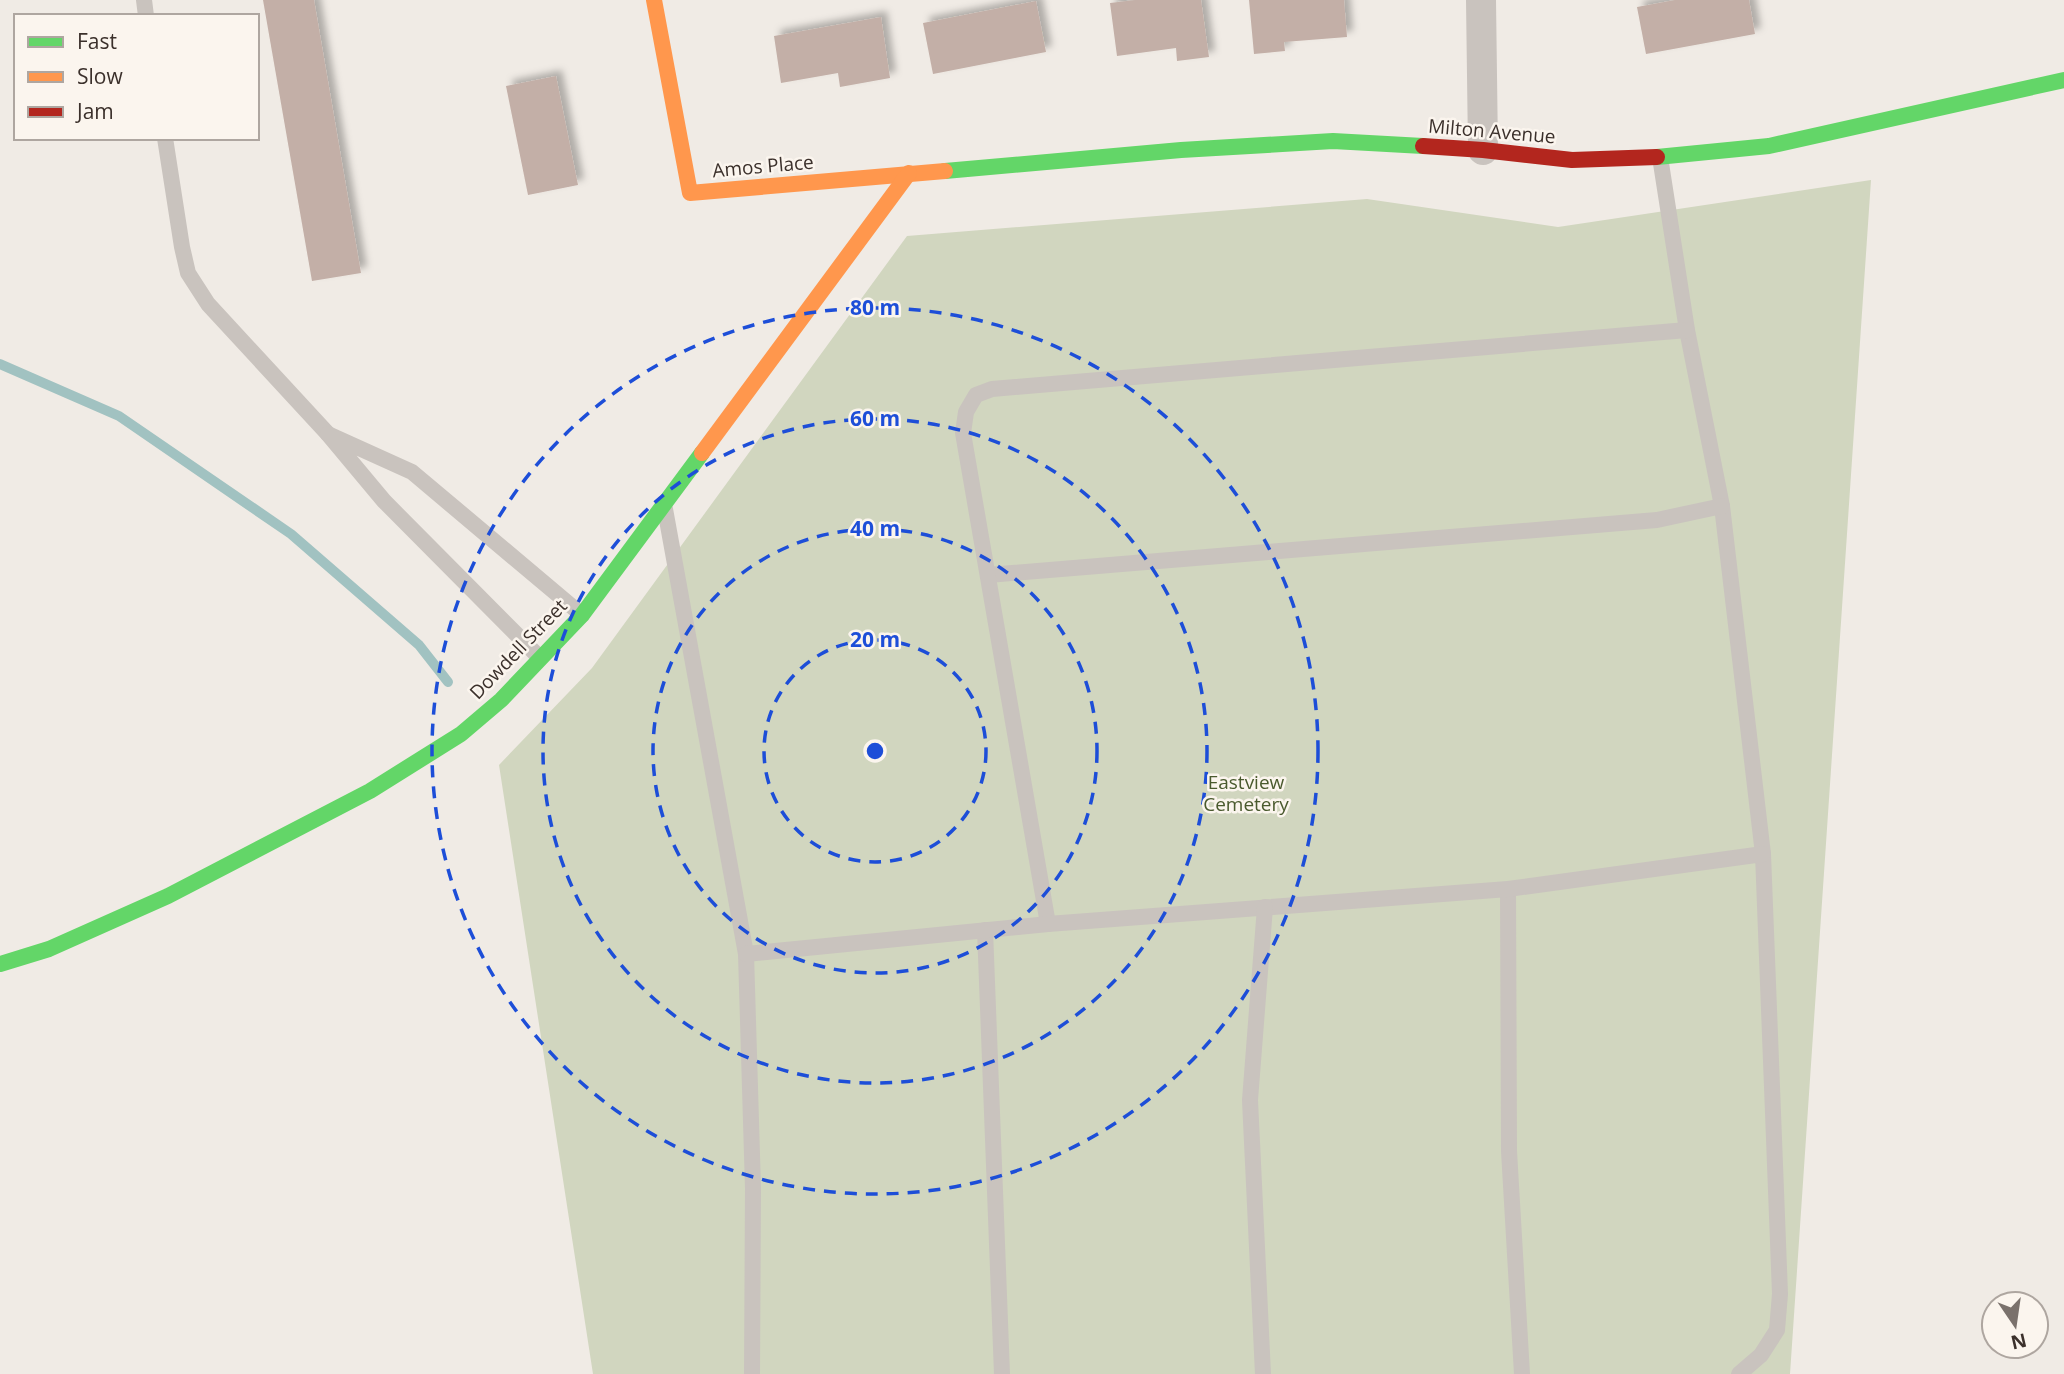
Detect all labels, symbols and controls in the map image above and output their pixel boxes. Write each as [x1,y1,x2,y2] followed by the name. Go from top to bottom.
[14,14,259,140] legend
[77,27,117,55] text: Fast
[77,62,123,90] text: Slow
[75,97,114,125] text: Jam
[1427,112,1557,150] street label: Milton Avenue
[711,149,815,183] street label: Amos Place
[850,293,900,321] text: 80 m
[850,404,900,432] text: 60 m
[850,514,900,542] text: 40 m
[464,593,573,705] street label: Dowdell Street
[850,625,900,653] text: 20 m
[863,739,887,763] centre of rings
[1203,769,1289,817] park label: Eastview Cemetery
[1980,1290,2050,1360] north arrow
[2008,1327,2029,1356] text: N

